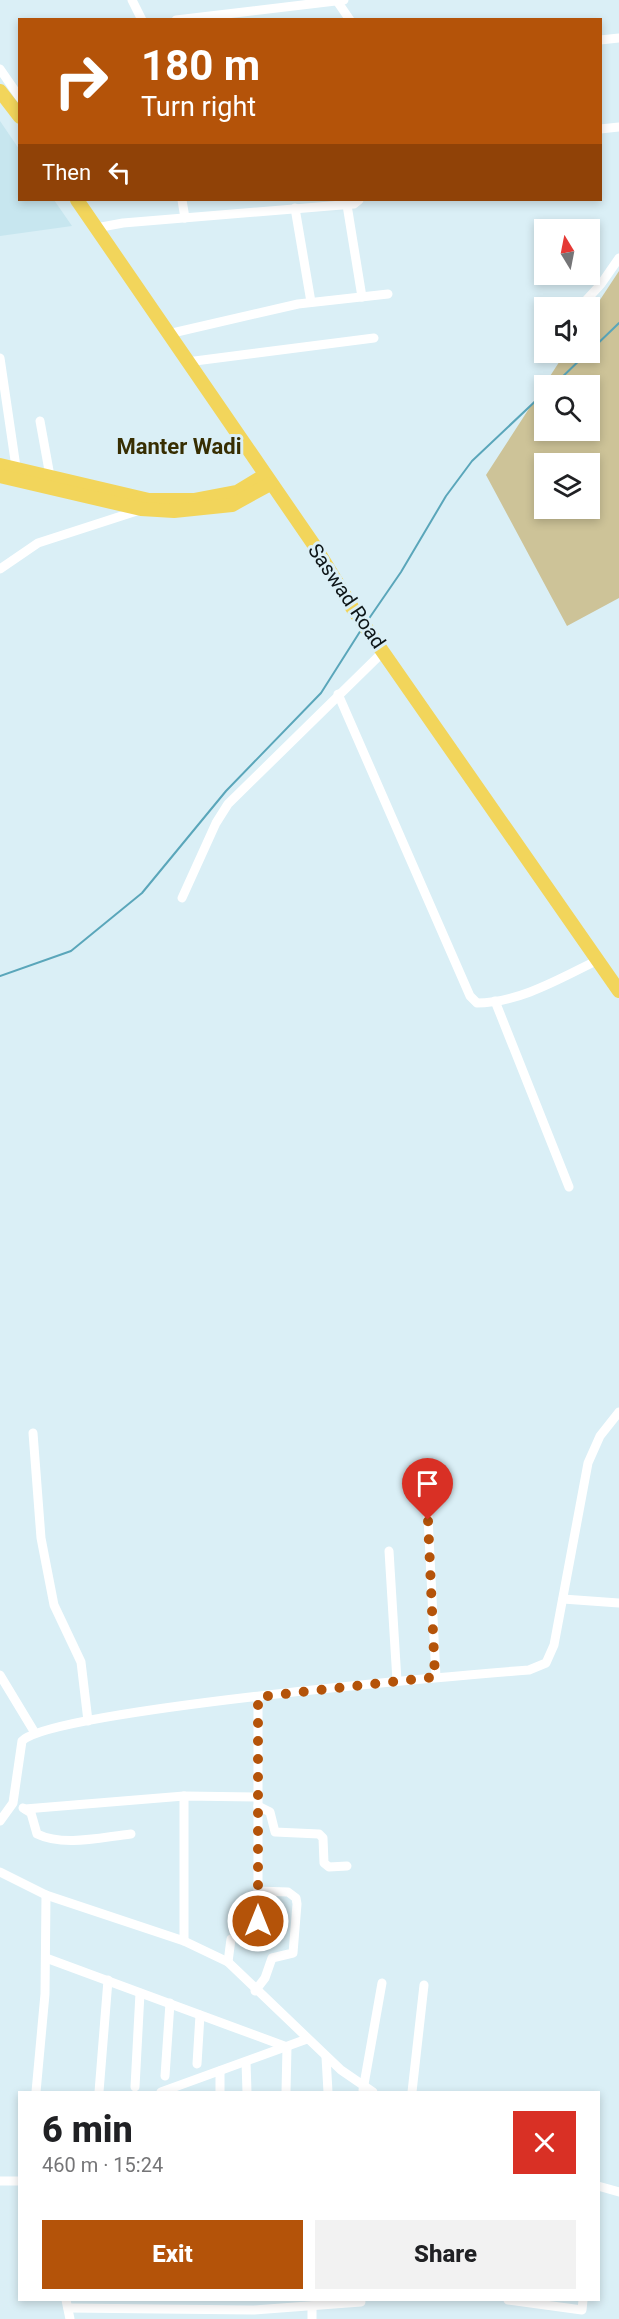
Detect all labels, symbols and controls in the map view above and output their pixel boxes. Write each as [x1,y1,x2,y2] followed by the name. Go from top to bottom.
[141,41,260,90] text: 180 m
[42,42,120,120] icon: right
[141,91,256,123] text: Turn right
[103,156,136,189] icon: left
[42,160,91,185] text: Then
[534,219,600,285] north arrow
[534,219,600,519] map controls
[534,297,600,363] button: sound
[534,375,600,441] button: search
[116,434,242,459] district label: Manter Wadi
[534,453,600,519] button: layers
[303,539,391,653] street label: Saswad Road
[402,1458,453,1520] pin
[411,1467,444,1500] icon: arrive
[226,1889,290,1953] position arrow
[42,2109,133,2151] text: 6 min
[513,2111,576,2174] button: close
[42,2153,163,2177] text: 460 m · 15:24
[42,2220,303,2289] button: Exit
[315,2220,576,2289] button: Share

